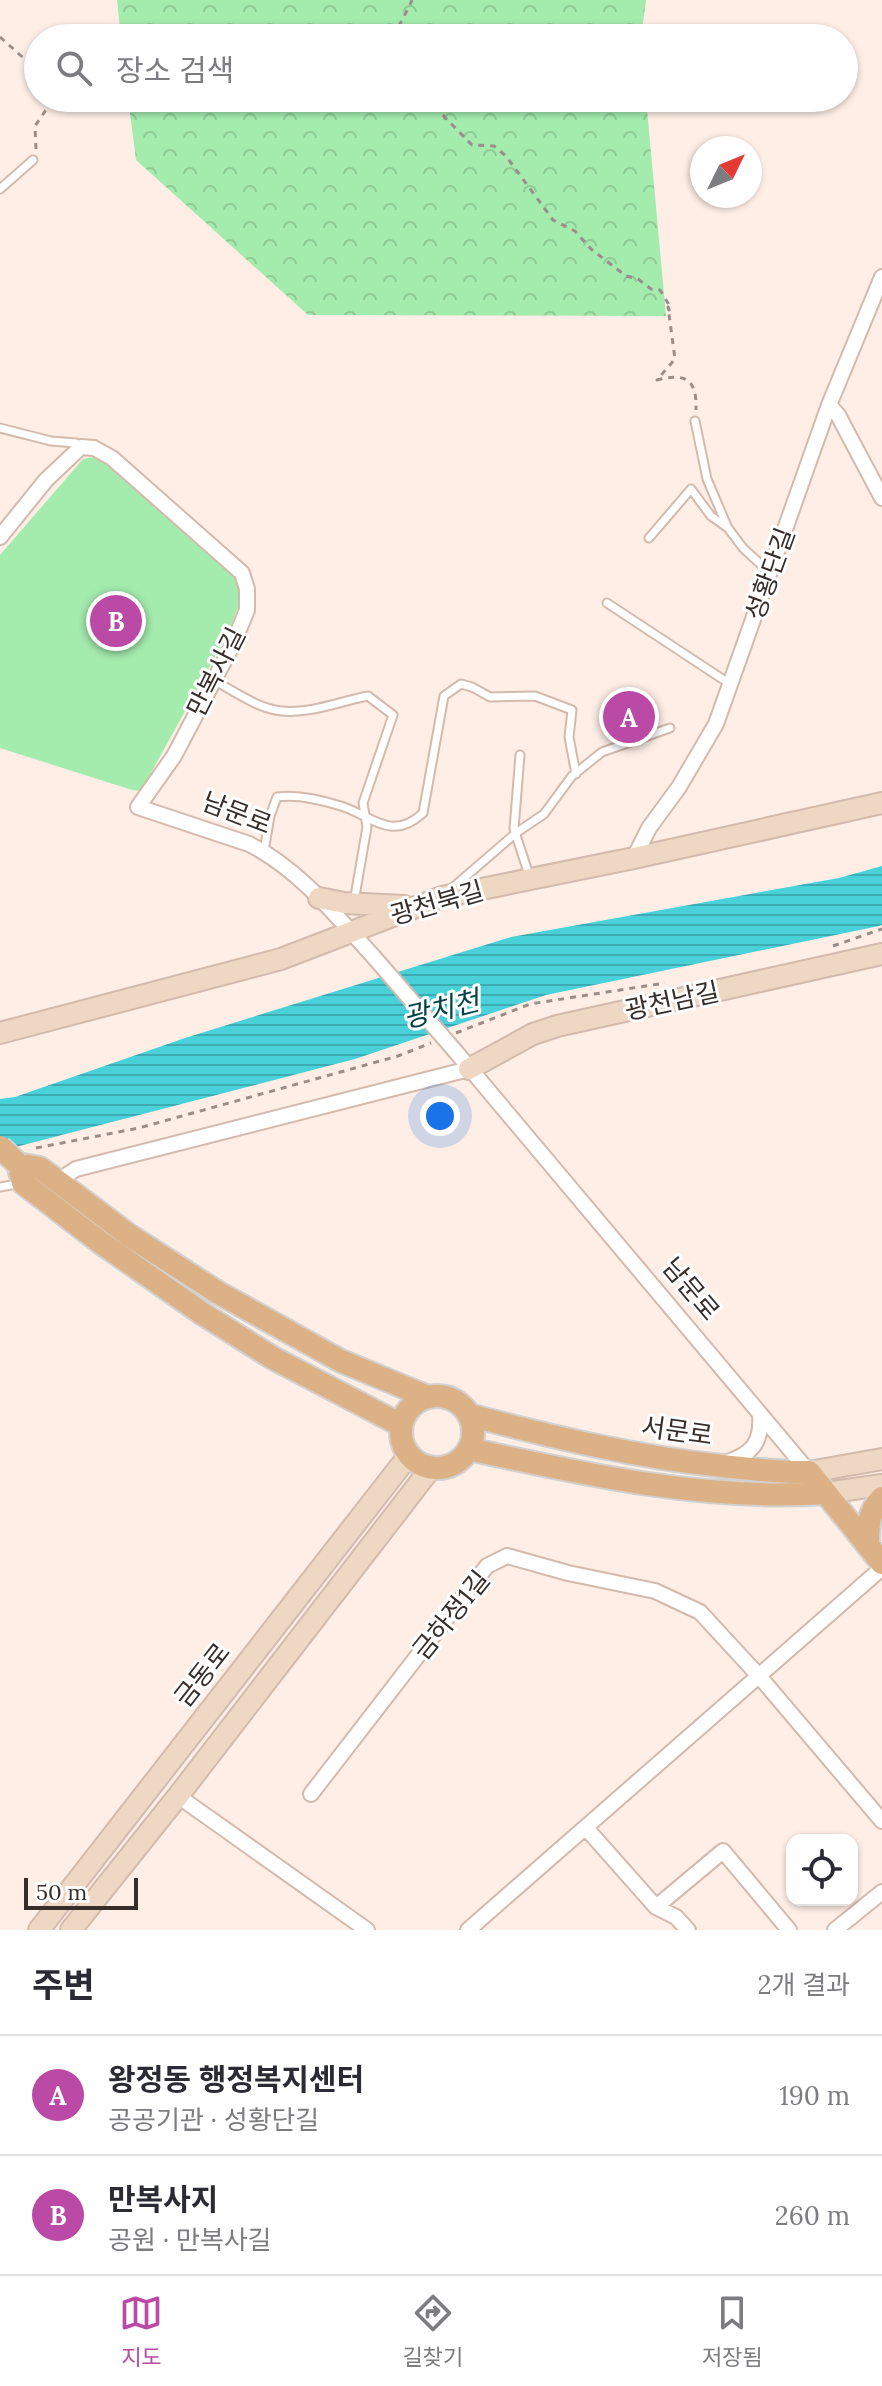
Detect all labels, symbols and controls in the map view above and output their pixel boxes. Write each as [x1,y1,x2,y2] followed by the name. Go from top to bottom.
[24,24,858,112] search box
[52,46,96,90] icon: search
[116,51,234,89] text: 장소 검색
[690,136,762,208] north arrow
[738,523,801,624] street label: 성황단길
[90,591,142,651] pin: B
[179,622,252,722] street label: 만복사길
[603,687,655,747] pin: A
[198,784,277,841] street label: 남문로
[386,873,487,932] street label: 광천북길
[622,974,722,1027] street label: 광천남길
[399,981,486,1036] water label: 광치천
[420,1096,460,1136] your location
[656,1251,727,1327] street label: 남문로
[639,1409,715,1452] street label: 서문로
[405,1563,497,1666] street label: 금하정1길
[167,1636,237,1713] street label: 금동로
[786,1834,858,1906] map controls
[786,1834,858,1906] button: locate
[24,1874,138,1910] scale bar
[36,1878,87,1906] text: 50 m
[32,1963,95,2006] text: 주변
[757,1968,850,2001] text: 2개 결과
[108,2060,364,2098] text: 왕정동 행정복지센터
[49,2079,67,2112] text: A
[779,2079,850,2112] text: 190 m
[108,2103,320,2136] text: 공공기관 · 성황단길
[108,2180,218,2218] text: 만복사지
[49,2199,67,2232] text: B
[775,2199,850,2232] text: 260 m
[108,2223,272,2256] text: 공원 · 만복사길
[119,2291,163,2371] tab: 지도
[402,2291,463,2371] tab: 길찾기
[702,2291,763,2371] tab: 저장됨

